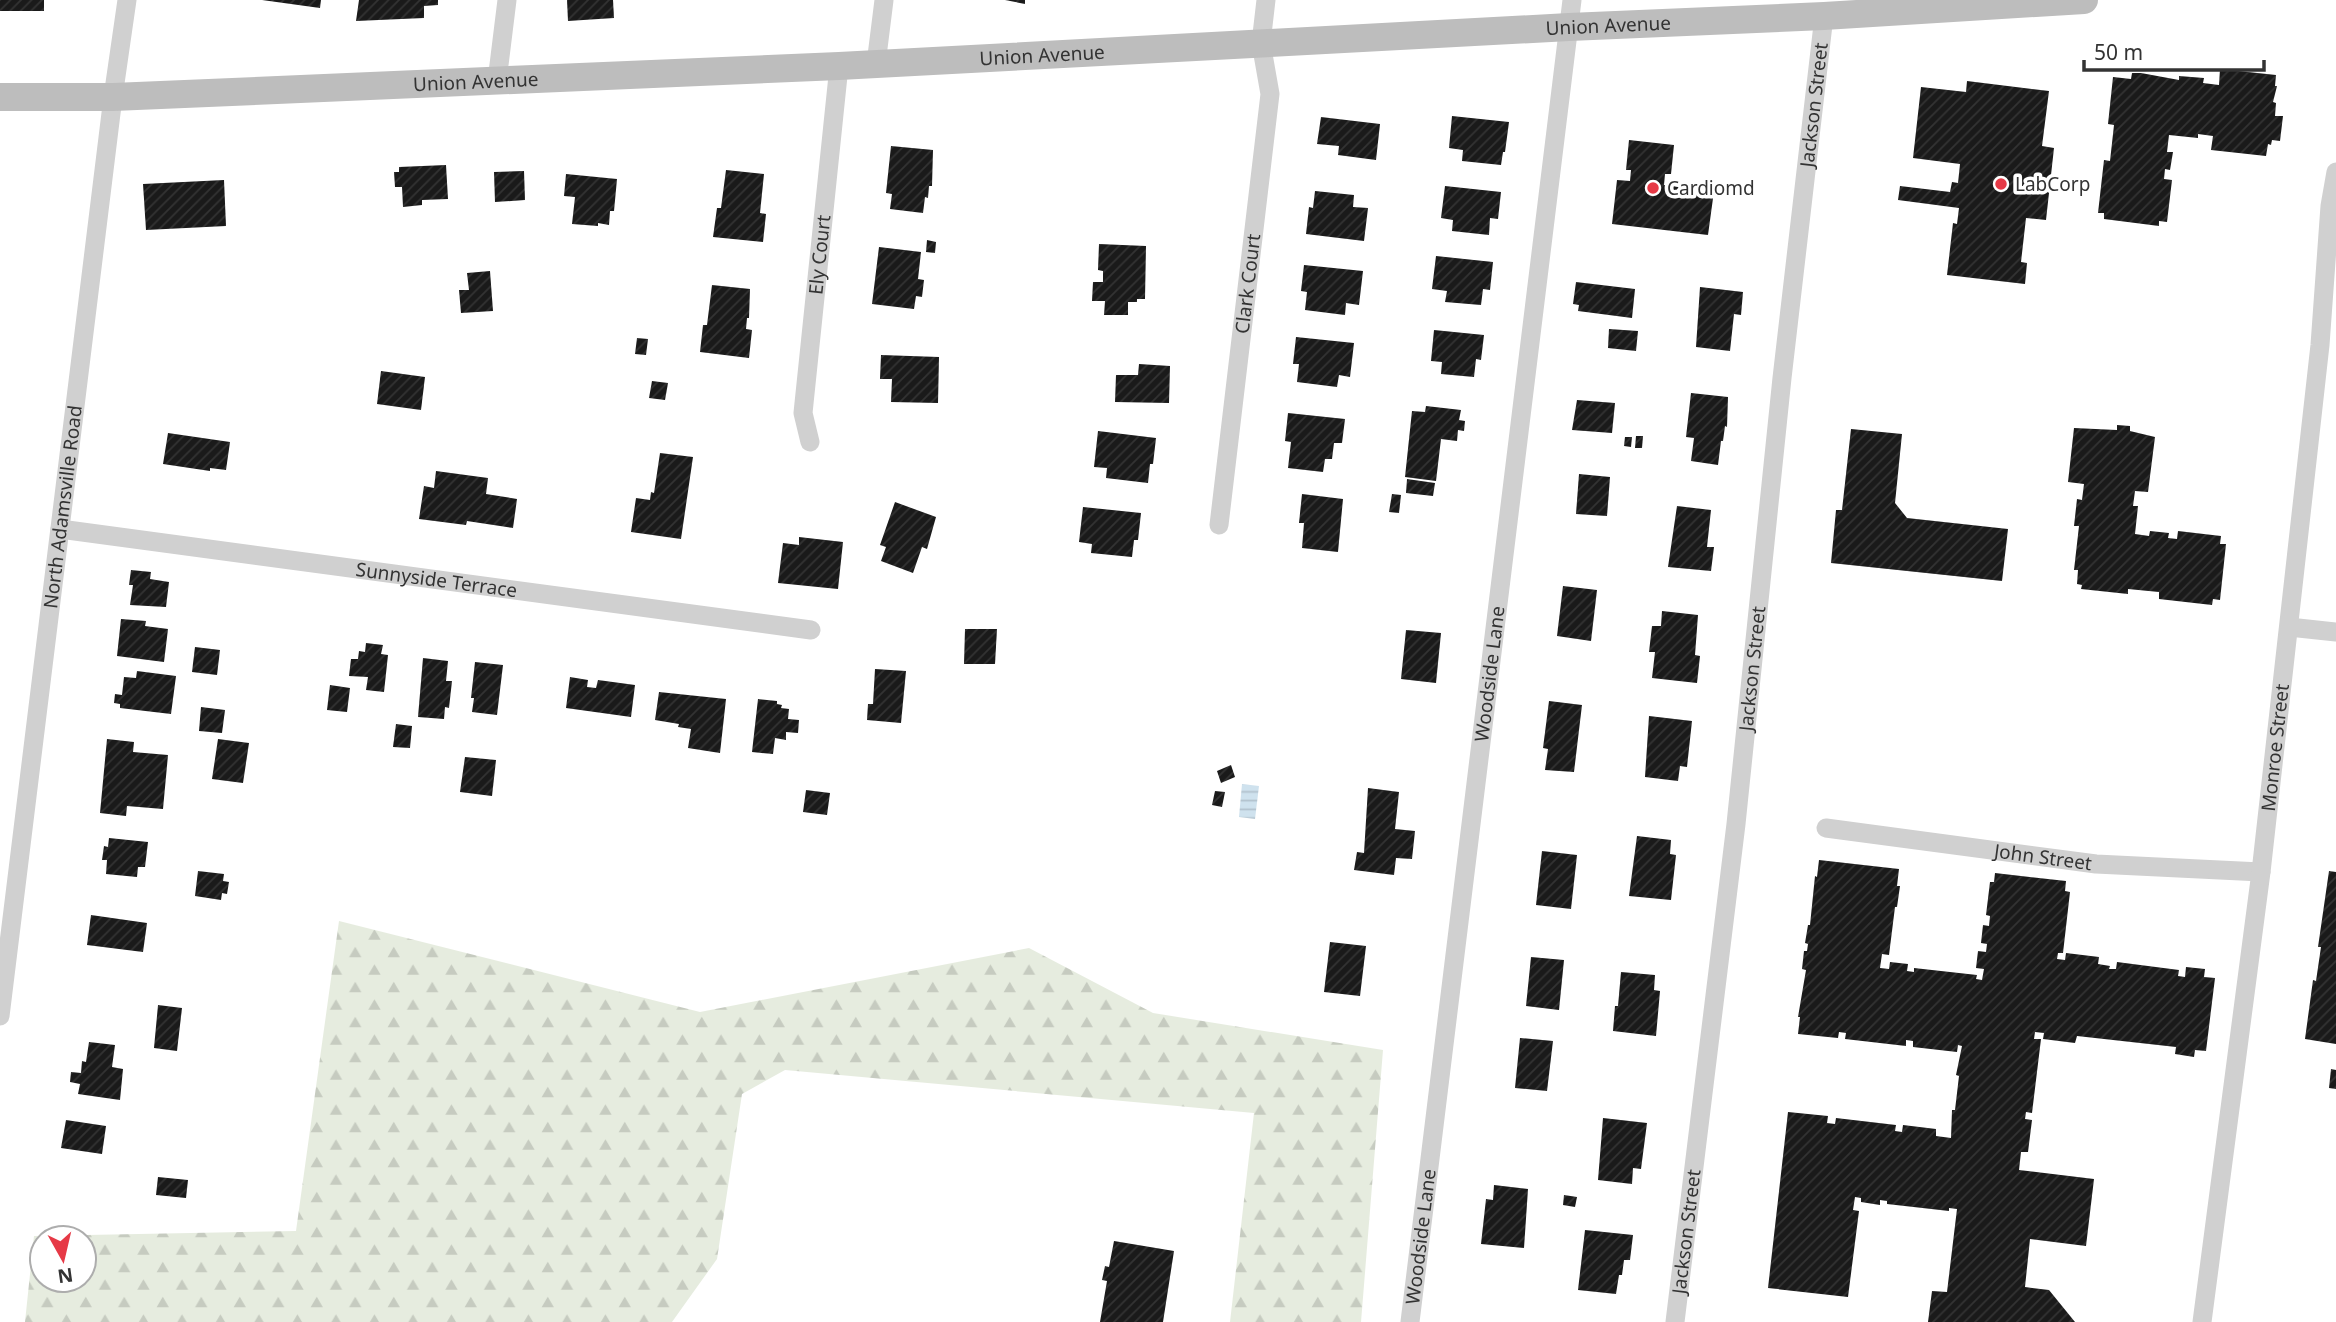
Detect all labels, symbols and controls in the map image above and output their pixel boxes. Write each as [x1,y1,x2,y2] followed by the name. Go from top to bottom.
[1545,10,1672,41] street label: Union Avenue
[2084,28,2264,72] scale bar
[2094,38,2143,66] text: 50 m
[979,39,1105,71] street label: Union Avenue
[1793,41,1834,171] street label: Jackson Street
[412,66,539,97] street label: Union Avenue
[2015,171,2090,197] place label: LabCorp
[1667,175,1755,201] place label: Cardiomd
[1993,176,2009,192] marker: LabCorp
[1645,180,1661,196] marker: Cardiomd
[802,213,837,296] street label: Ely Court
[1229,232,1266,335] street label: Clark Court
[37,404,88,610] street label: North Adamsville Road
[354,556,519,603] street label: Sunnyside Terrace
[1468,605,1511,743] street label: Woodside Lane
[1732,605,1771,734] street label: Jackson Street
[2255,682,2295,813] street label: Monroe Street
[1991,837,2094,876] street label: John Street
[1399,1167,1442,1306] street label: Woodside Lane
[1665,1168,1707,1298] street label: Jackson Street
[28,1224,98,1294] north arrow
[56,1262,75,1290] text: N

